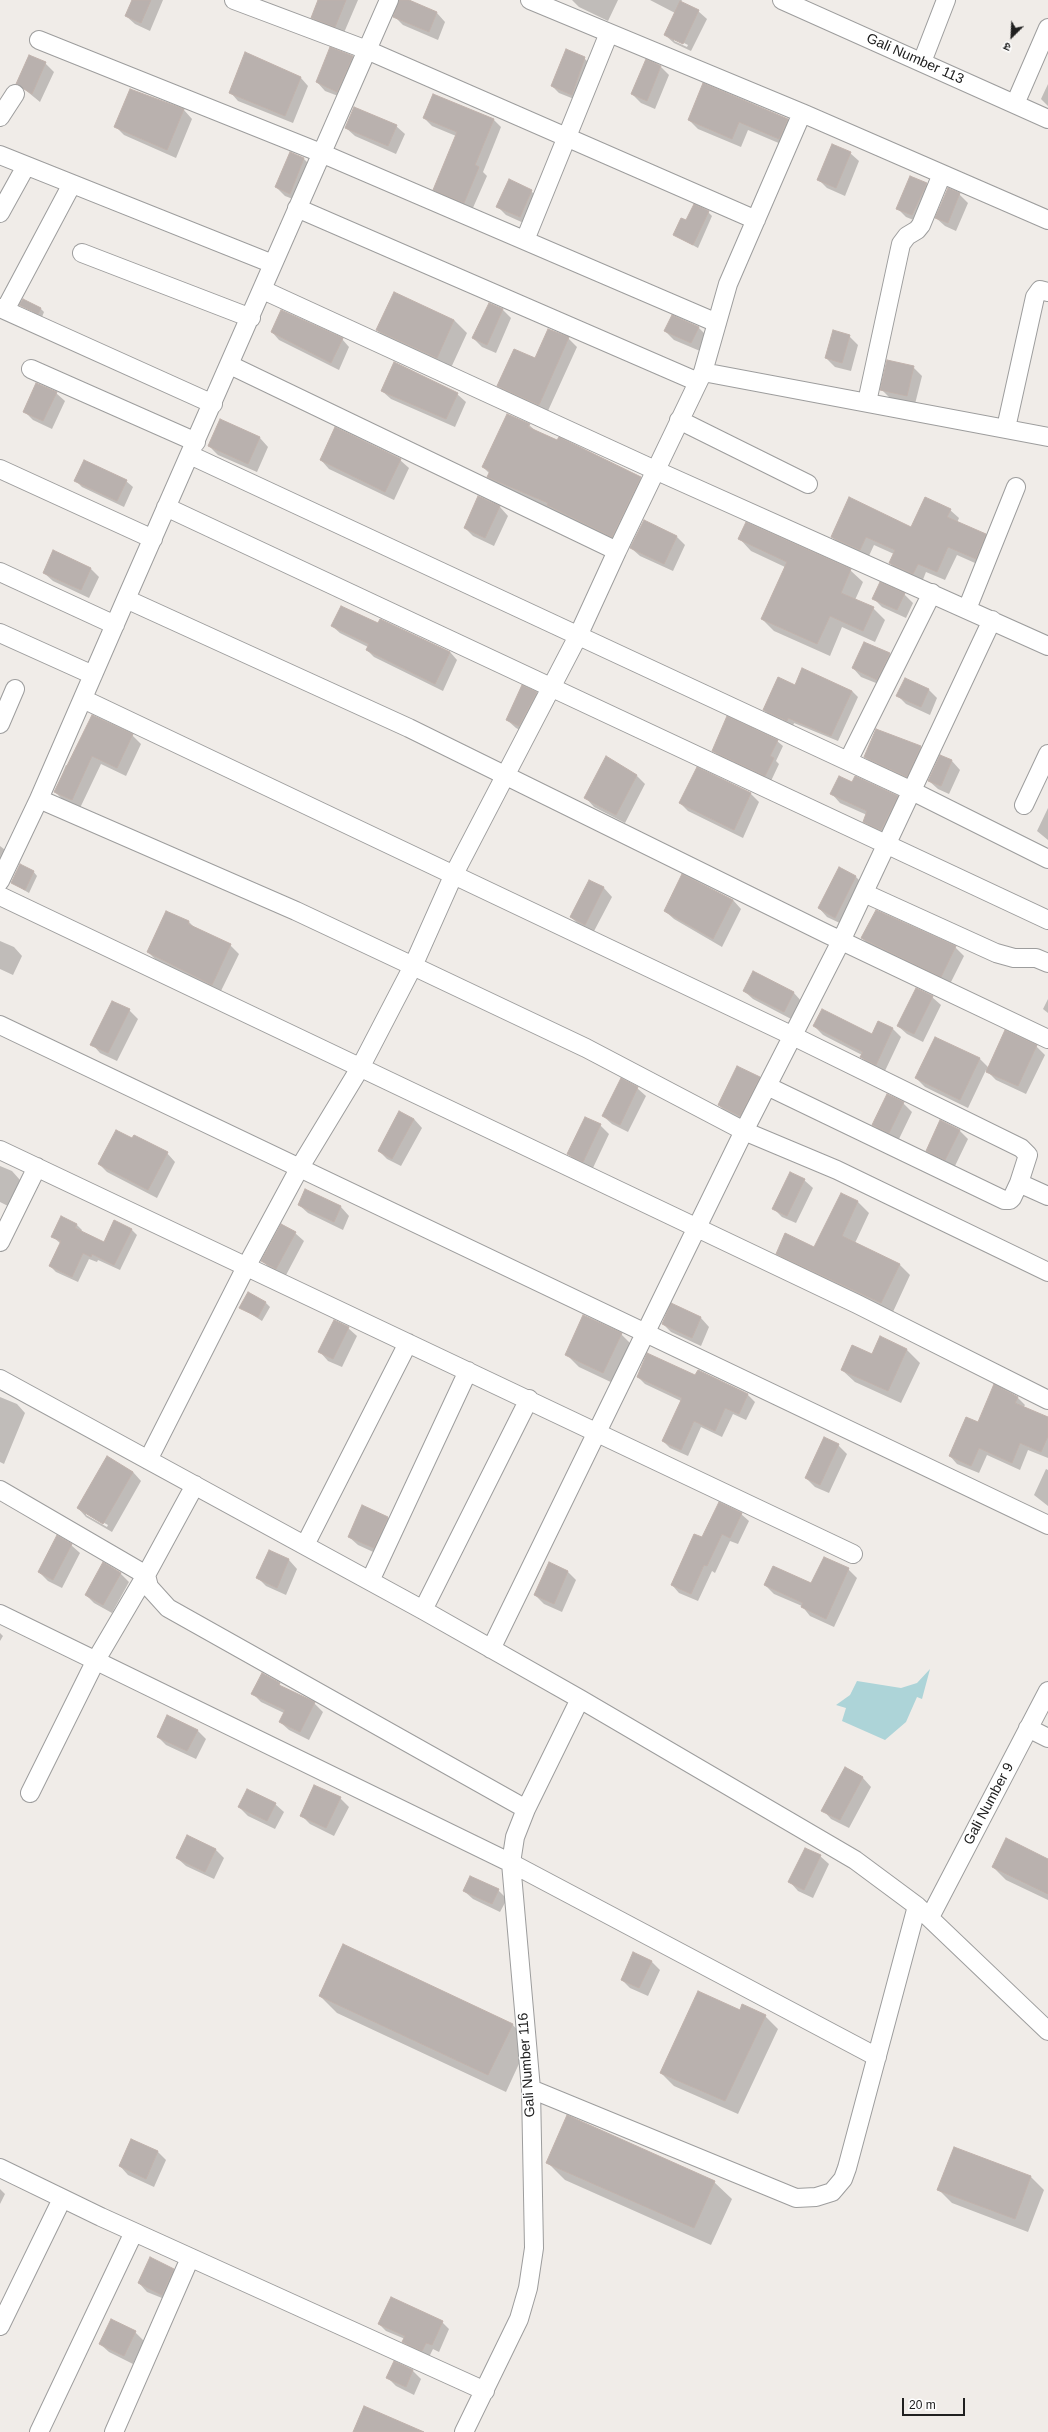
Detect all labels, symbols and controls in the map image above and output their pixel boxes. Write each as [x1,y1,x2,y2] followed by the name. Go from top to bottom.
[992,16,1032,56] north arrow
[864,30,966,88] street label: Gali Number 113
[1002,40,1013,54] text: उ
[960,1760,1018,1848] street label: Gali Number 9
[515,2012,539,2118] street label: Gali Number 116
[904,2390,967,2416] scale bar
[909,2398,936,2412] text: 20 m

